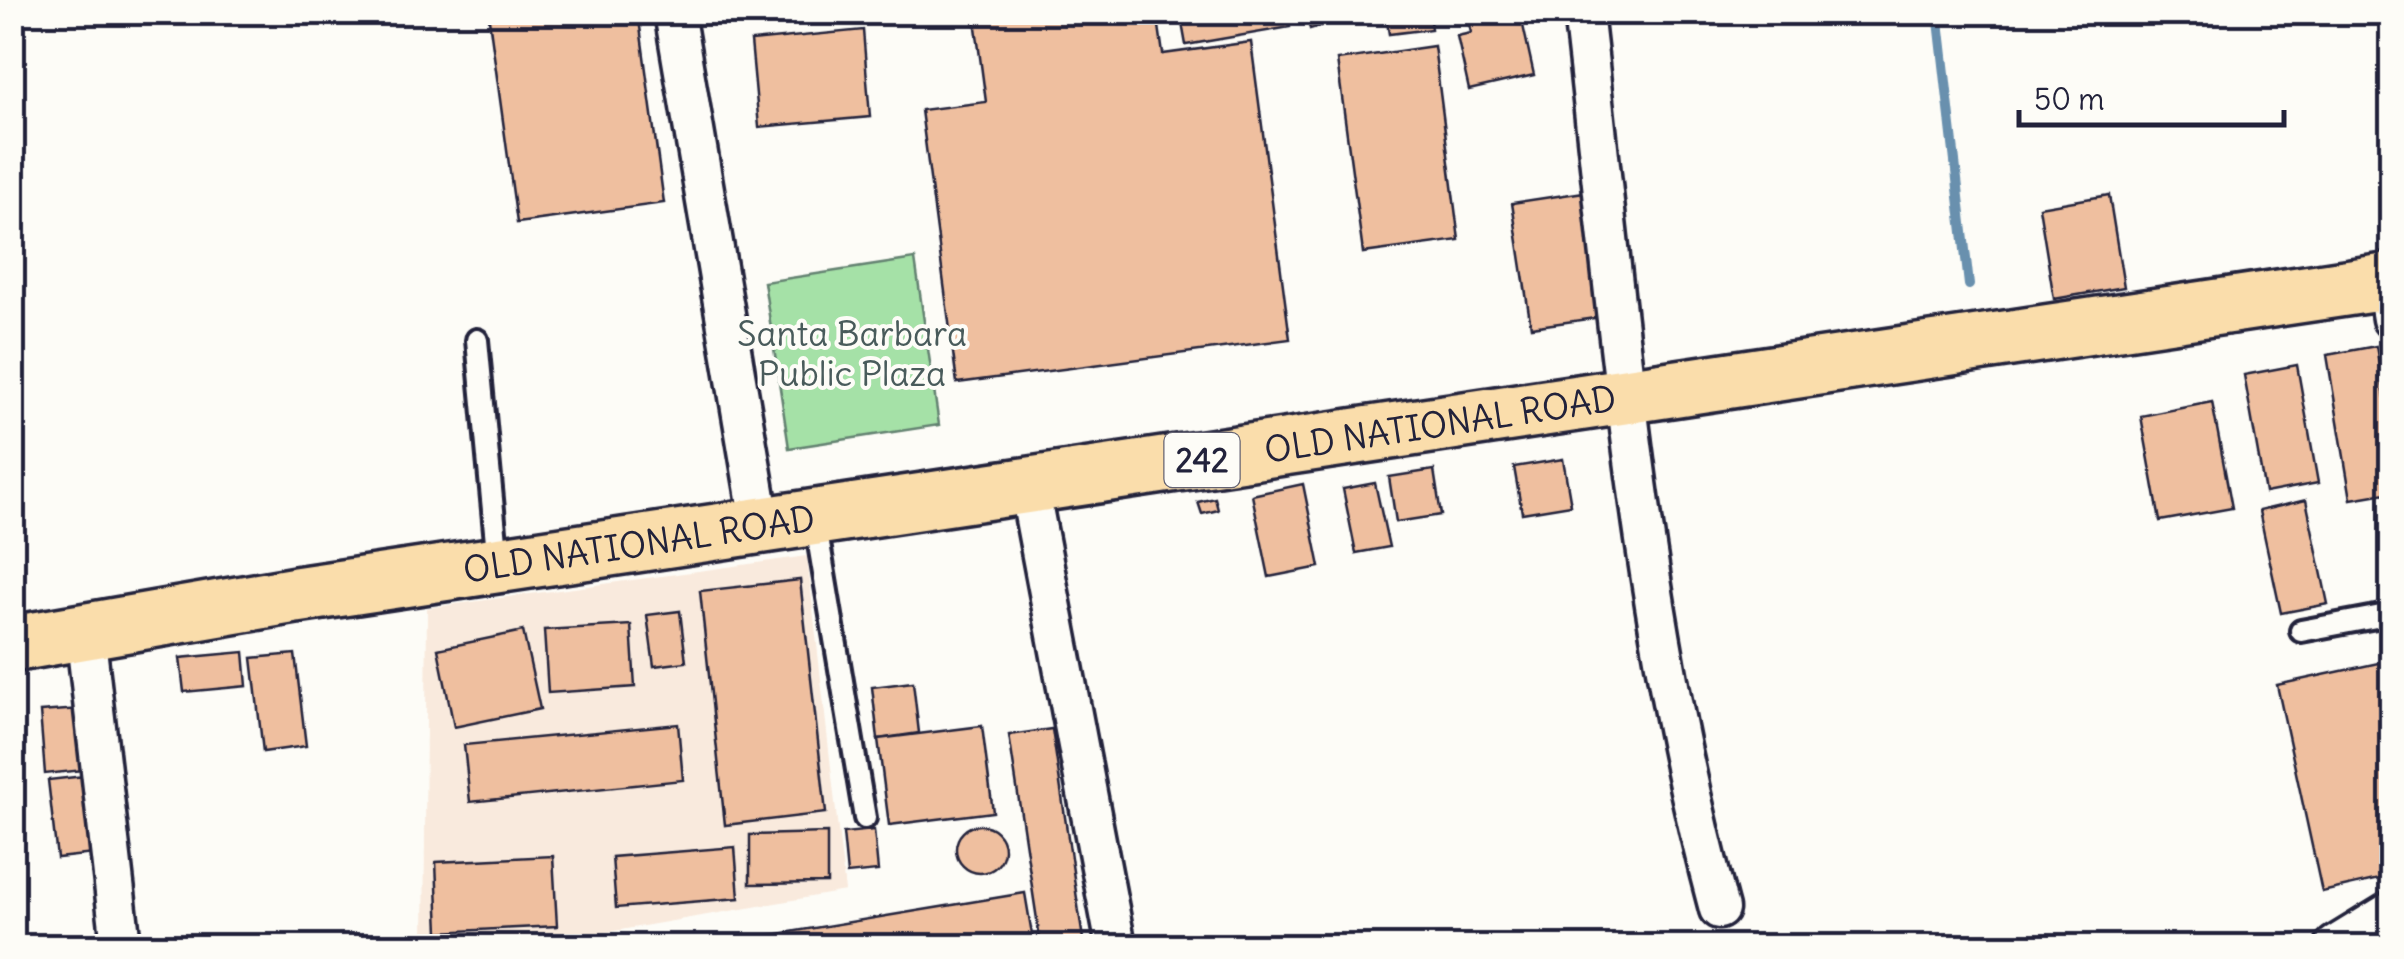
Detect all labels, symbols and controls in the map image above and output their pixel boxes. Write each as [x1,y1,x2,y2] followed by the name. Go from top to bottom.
[2019,65,2284,127] scale bar
[2034,80,2104,118] text: 50 m
[737,311,967,395] park label: Santa Barbara Public Plaza
[1261,376,1619,472] street label: OLD NATIONAL ROAD
[1164,433,1240,487] road number: 242
[460,496,818,592] street label: OLD NATIONAL ROAD

